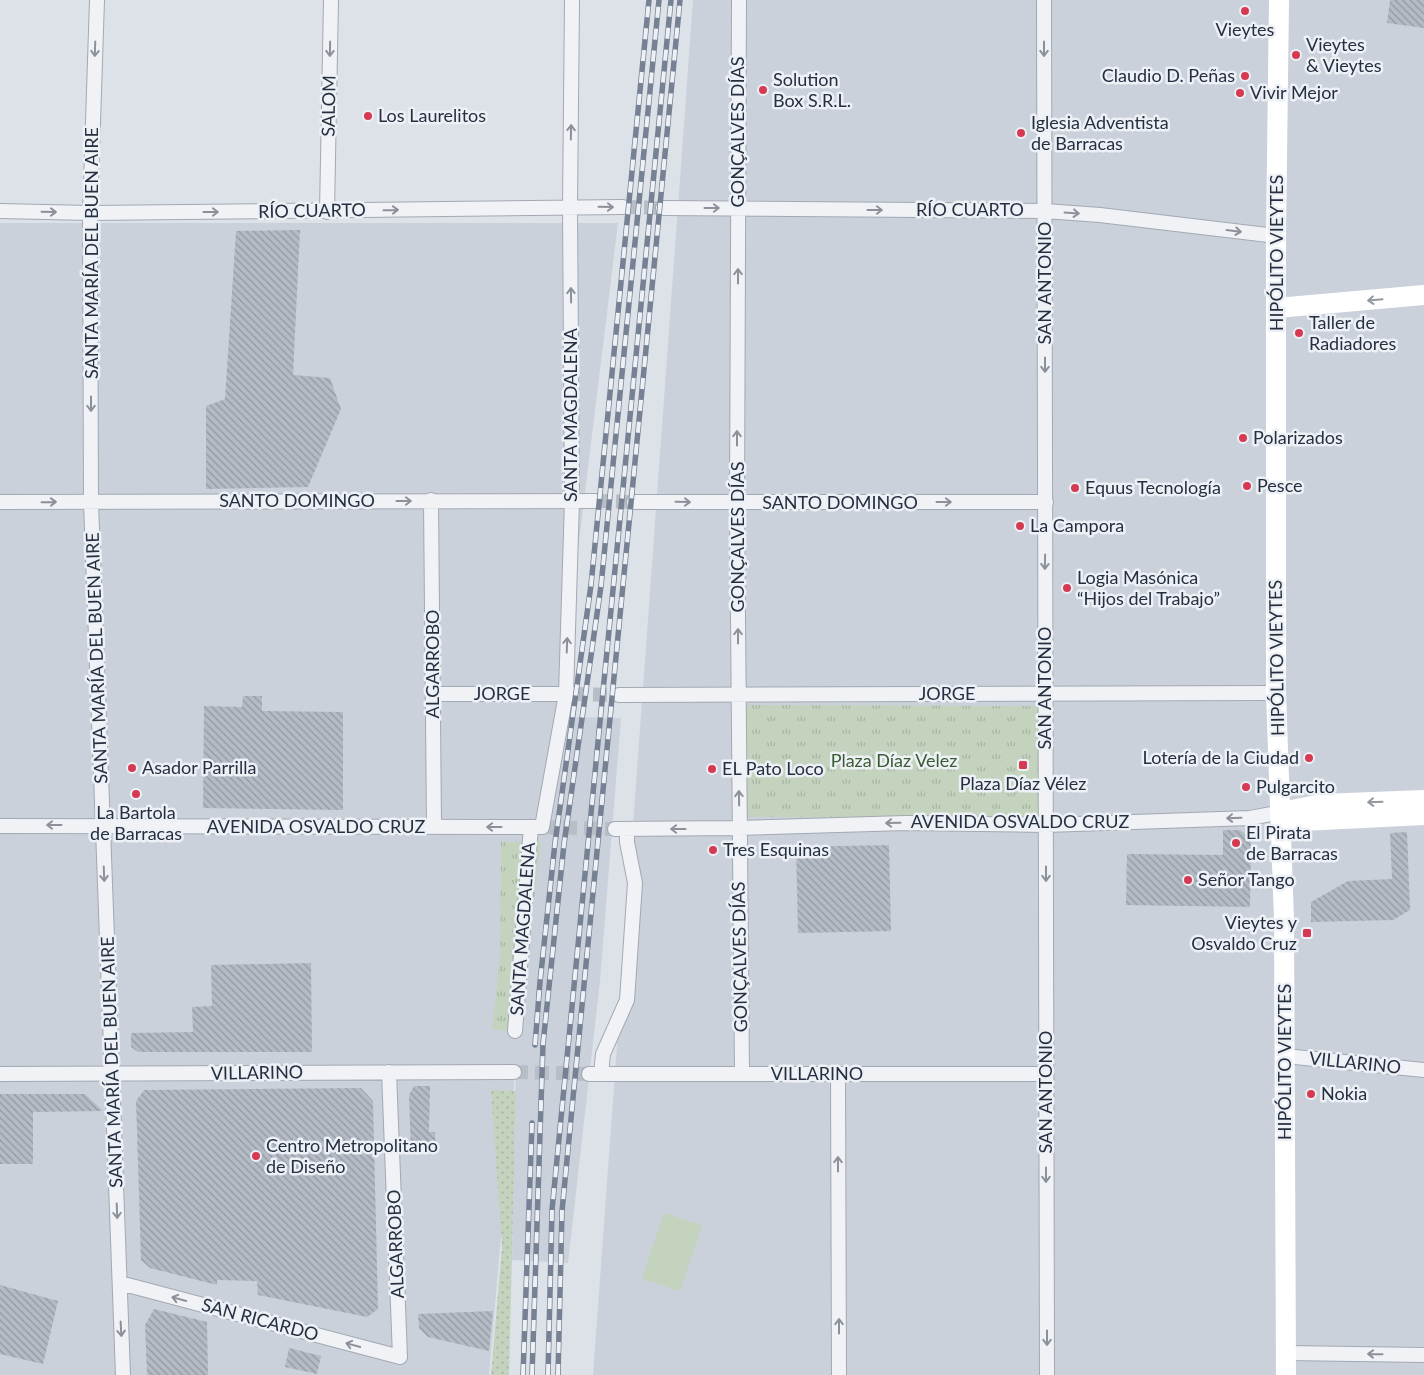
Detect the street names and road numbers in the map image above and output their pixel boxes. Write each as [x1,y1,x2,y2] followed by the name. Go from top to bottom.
[726,57,748,207] street label: GONÇALVES DÍAS
[316,75,340,137] street label: SALOM
[80,127,102,379] street label: SANTA MARÍA DEL BUEN AIRE
[1265,175,1287,331] street label: HIPÓLITO VIEYTES
[258,198,366,222] street label: RÍO CUARTO
[916,198,1024,220] street label: RÍO CUARTO
[1033,221,1055,345] street label: SAN ANTONIO
[559,327,581,502] street label: SANTA MAGDALENA
[726,462,748,612] street label: GONÇALVES DÍAS
[219,489,375,511] street label: SANTO DOMINGO
[762,491,918,513] street label: SANTO DOMINGO
[81,532,111,784] street label: SANTA MARÍA DEL BUEN AIRE
[1264,580,1288,736] street label: HIPÓLITO VIEYTES
[421,610,443,718] street label: ALGARROBO
[1033,626,1055,750] street label: SAN ANTONIO
[474,682,530,704] street label: JORGE
[919,682,975,704] street label: JORGE
[911,810,1130,832] street label: AVENIDA OSVALDO CRUZ
[207,815,426,837] street label: AVENIDA OSVALDO CRUZ
[505,841,539,1016] street label: SANTA MAGDALENA
[727,881,751,1033] street label: GONÇALVES DÍAS
[96,936,126,1188] street label: SANTA MARÍA DEL BUEN AIRE
[1273,984,1295,1140] street label: HIPÓLITO VIEYTES
[1034,1030,1056,1154] street label: SAN ANTONIO
[1308,1046,1402,1078] street label: VILLARINO
[211,1060,303,1084] street label: VILLARINO
[771,1062,863,1084] street label: VILLARINO
[382,1189,408,1299] street label: ALGARROBO
[199,1293,321,1345] street label: SAN RICARDO

